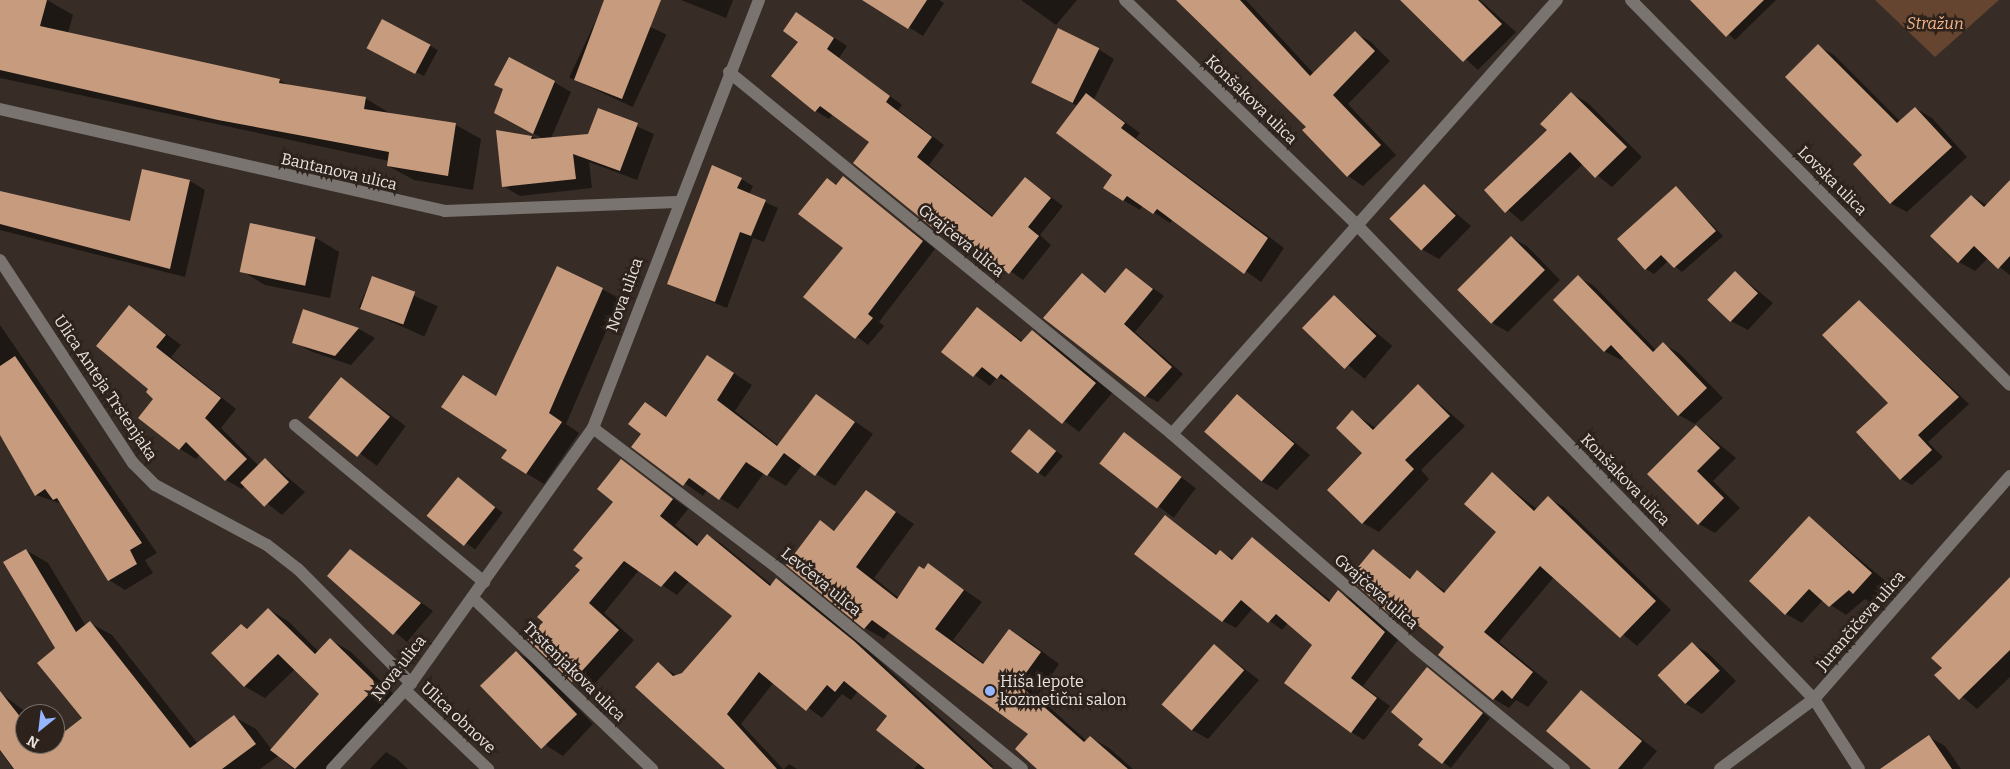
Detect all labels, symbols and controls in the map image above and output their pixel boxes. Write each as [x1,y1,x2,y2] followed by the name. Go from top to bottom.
[1906,14,1964,34] park label: Stražun
[1201,51,1301,149] street label: Konšakova ulica
[1793,142,1871,220] street label: Lovska ulica
[279,149,399,195] street label: Bantanova ulica
[914,201,1008,281] street label: Gvajčeva ulica
[603,255,647,335] street label: Nova ulica
[49,312,161,464] street label: Ulica Anteja Trstenjaka
[1576,430,1674,530] street label: Konšakova ulica
[777,544,865,620] street label: Levčeva ulica
[1330,550,1422,634] street label: Gvajčeva ulica
[1813,567,1909,675] street label: Jurančičeva ulica
[519,618,629,726] street label: Trstenjakova ulica
[368,632,430,704] street label: Nova ulica
[1000,672,1126,710] place label: Hiša lepote kozmetični salon
[416,678,500,758] street label: Ulica obnove
[984,685,996,697] marker: Hiša lepote kozmetični salon
[15,704,65,754] north arrow
[24,732,42,752] text: N

